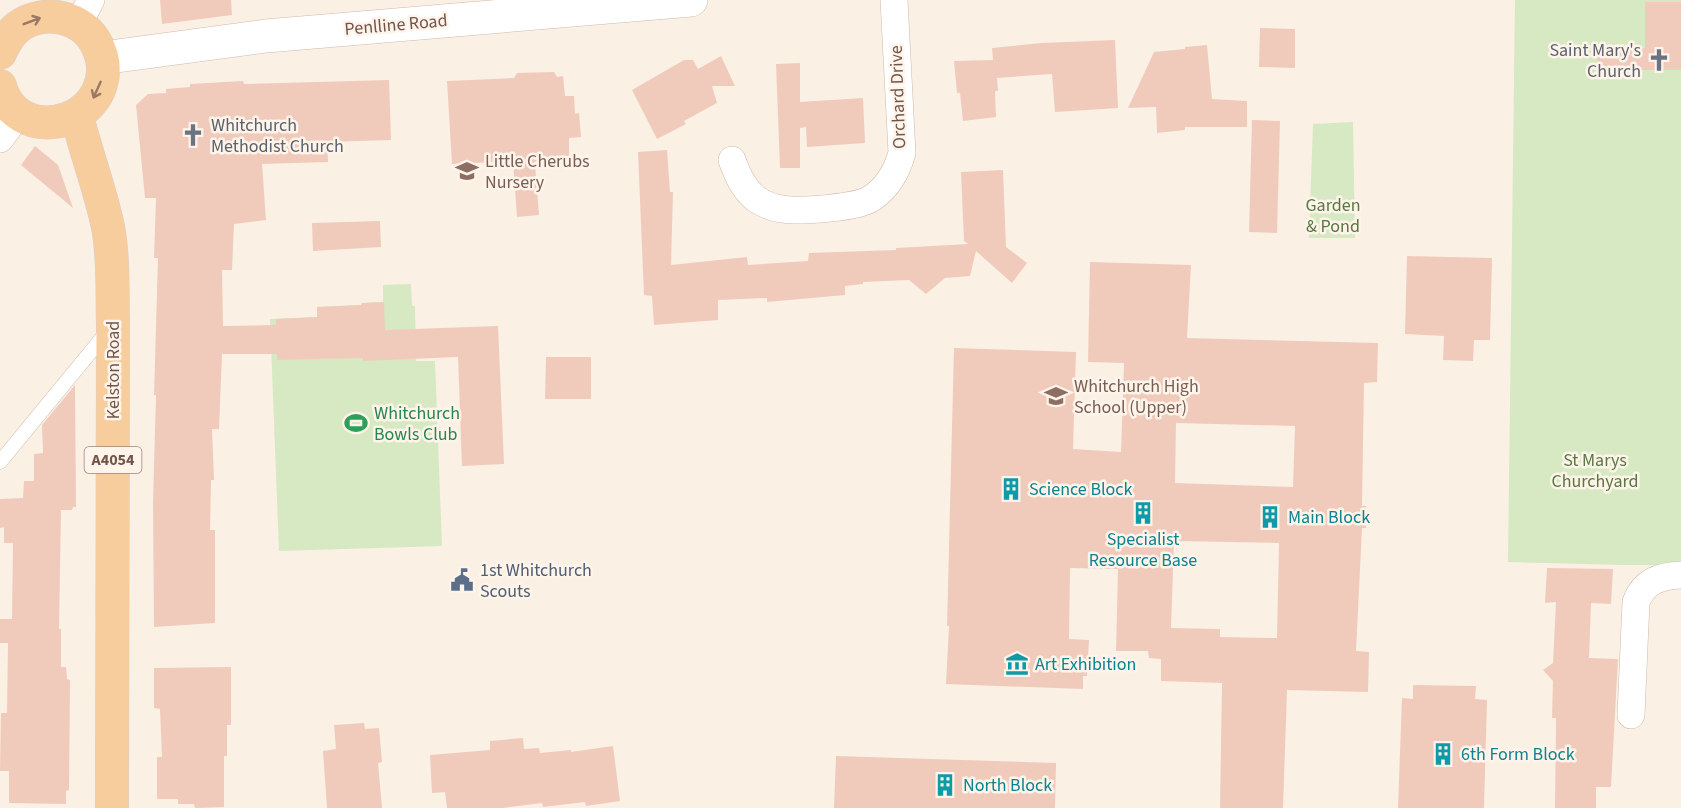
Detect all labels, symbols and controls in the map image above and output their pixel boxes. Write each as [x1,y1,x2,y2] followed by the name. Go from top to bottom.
[344,8,448,42] street label: Penlline Road
[23,15,41,26] one-way arrow
[1549,38,1641,84] place label: Saint Mary's Church
[884,45,912,149] street label: Orchard Drive
[1646,47,1672,73] church icon: Saint Mary's Church
[91,81,103,99] one-way arrow
[211,113,344,159] place label: Whitchurch Methodist Church
[180,122,206,148] church icon: Whitchurch Methodist Church
[485,149,590,195] place label: Little Cherubs Nursery
[454,158,480,184] school or university icon: Little Cherubs Nursery
[1305,193,1361,239] park label: Garden & Pond
[101,321,126,419] street label: Kelston Road
[1074,374,1199,420] place label: Whitchurch High School (Upper)
[1043,383,1069,409] school or university icon: Whitchurch High School (Upper)
[374,401,460,447] place label: Whitchurch Bowls Club
[343,410,369,436] sports icon: Whitchurch Bowls Club
[84,447,142,473] road number: A4054
[1551,448,1639,494] park label: St Marys Churchyard
[998,476,1024,502] building icon: Science Block
[1029,477,1133,502] place label: Science Block
[1130,500,1156,526] building icon: Specialist Resource Base
[1257,504,1283,530] building icon: Main Block
[1288,505,1370,530] place label: Main Block
[1089,527,1197,573] place label: Specialist Resource Base
[480,558,592,604] place label: 1st Whitchurch Scouts
[449,567,475,593] public building icon: 1st Whitchurch Scouts
[1004,651,1030,677] museum icon: Art Exhibition
[1035,652,1136,677] place label: Art Exhibition
[1430,741,1456,767] building icon: 6th Form Block
[1461,742,1575,767] place label: 6th Form Block
[932,772,958,798] building icon: North Block
[963,773,1052,798] place label: North Block

